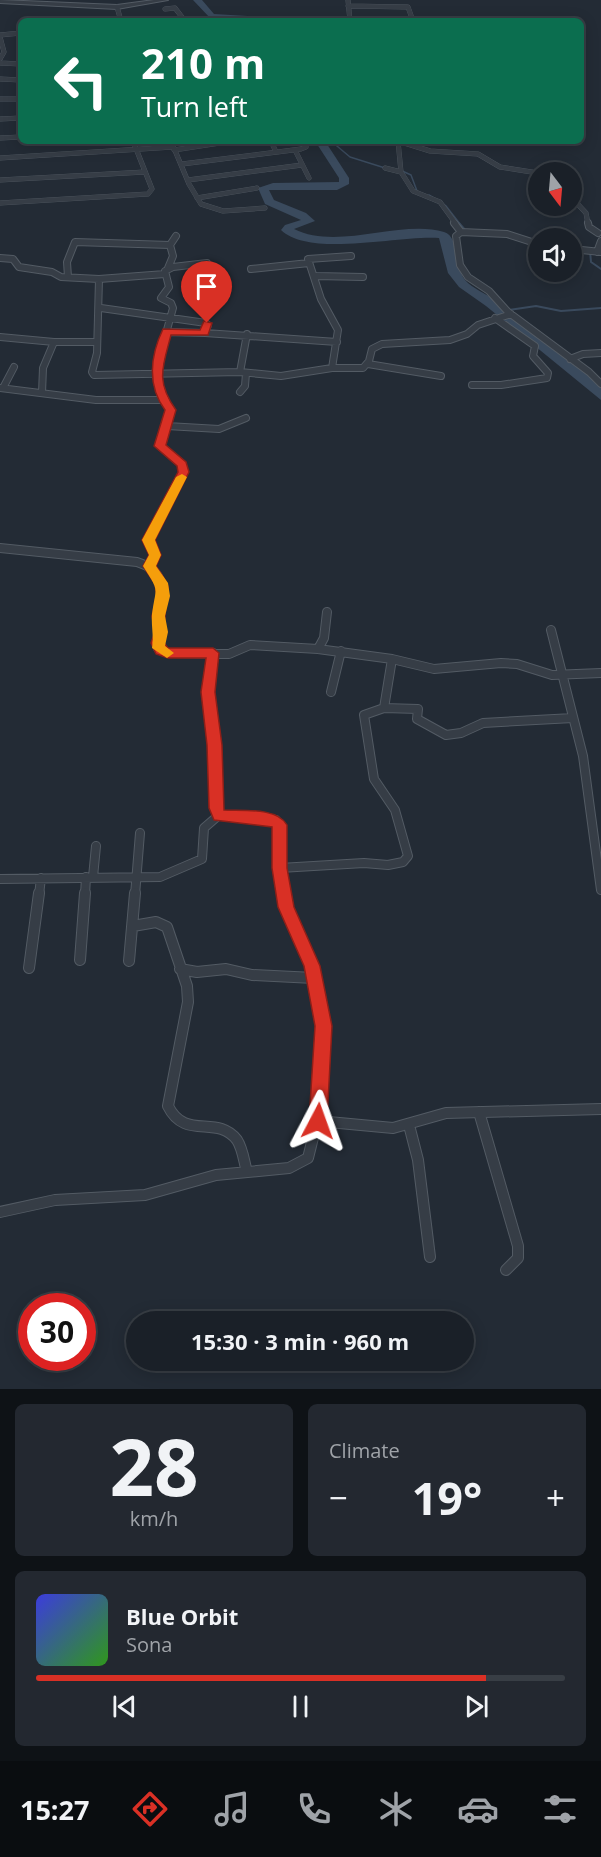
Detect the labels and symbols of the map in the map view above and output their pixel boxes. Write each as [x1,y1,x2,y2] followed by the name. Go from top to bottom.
[528,162,582,216] north arrow
[181,261,232,323] pin
[286,1089,350,1153] position arrow
[18,1293,96,1371] speed limit sign: 30

